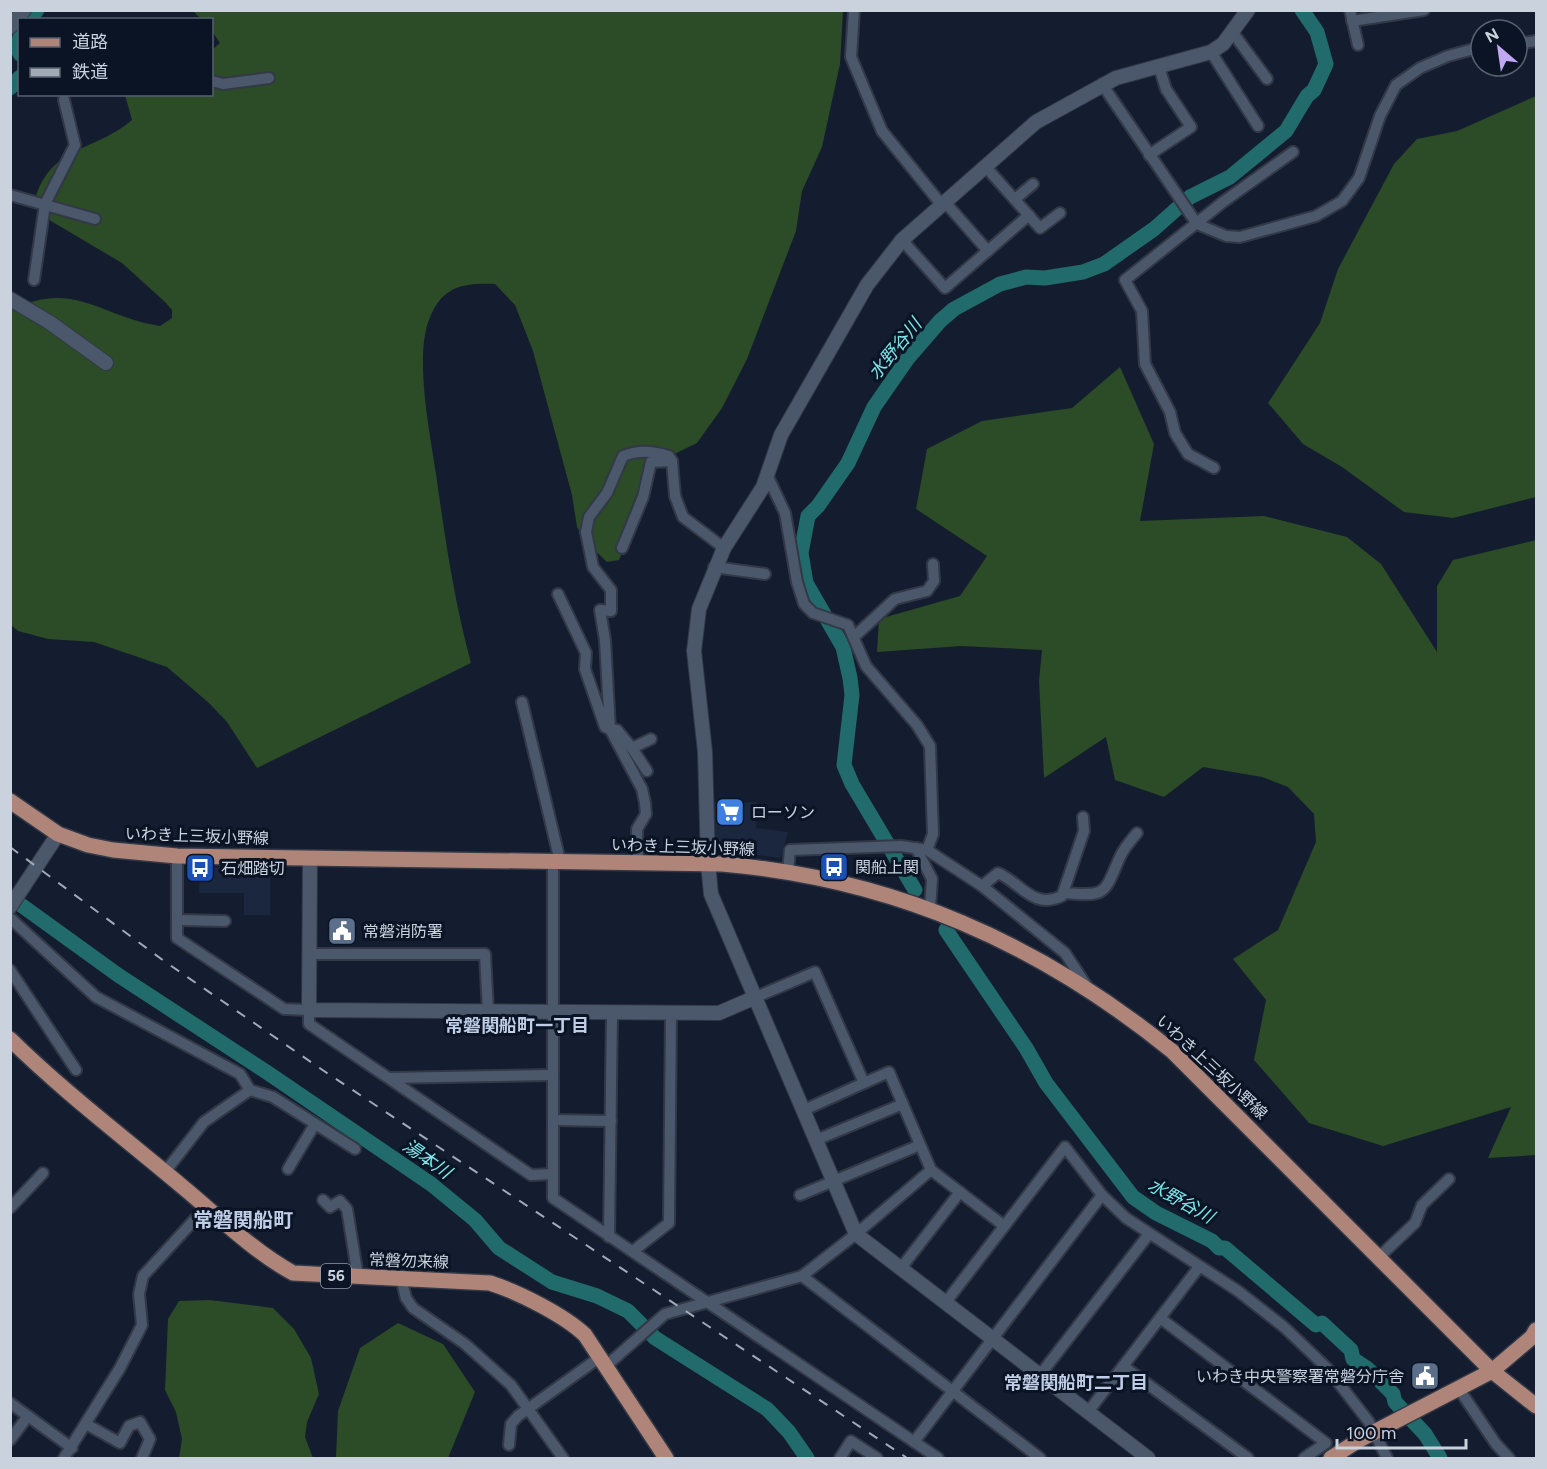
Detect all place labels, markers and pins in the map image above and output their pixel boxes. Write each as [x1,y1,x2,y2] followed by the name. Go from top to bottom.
[714,796,746,828] supermarket icon: ローソン
[751,803,815,822] place label: ローソン
[818,851,850,883] bus stop icon: 関船上関
[184,852,216,884] bus stop icon: 石畑踏切
[855,858,919,877] place label: 関船上関
[221,859,285,878] place label: 石畑踏切
[326,915,358,947] public building icon: 常磐消防署
[363,922,443,941] place label: 常磐消防署
[1409,1360,1441,1392] public building icon: いわき中央警察署常磐分庁舎
[1196,1367,1404,1386] place label: いわき中央警察署常磐分庁舎

